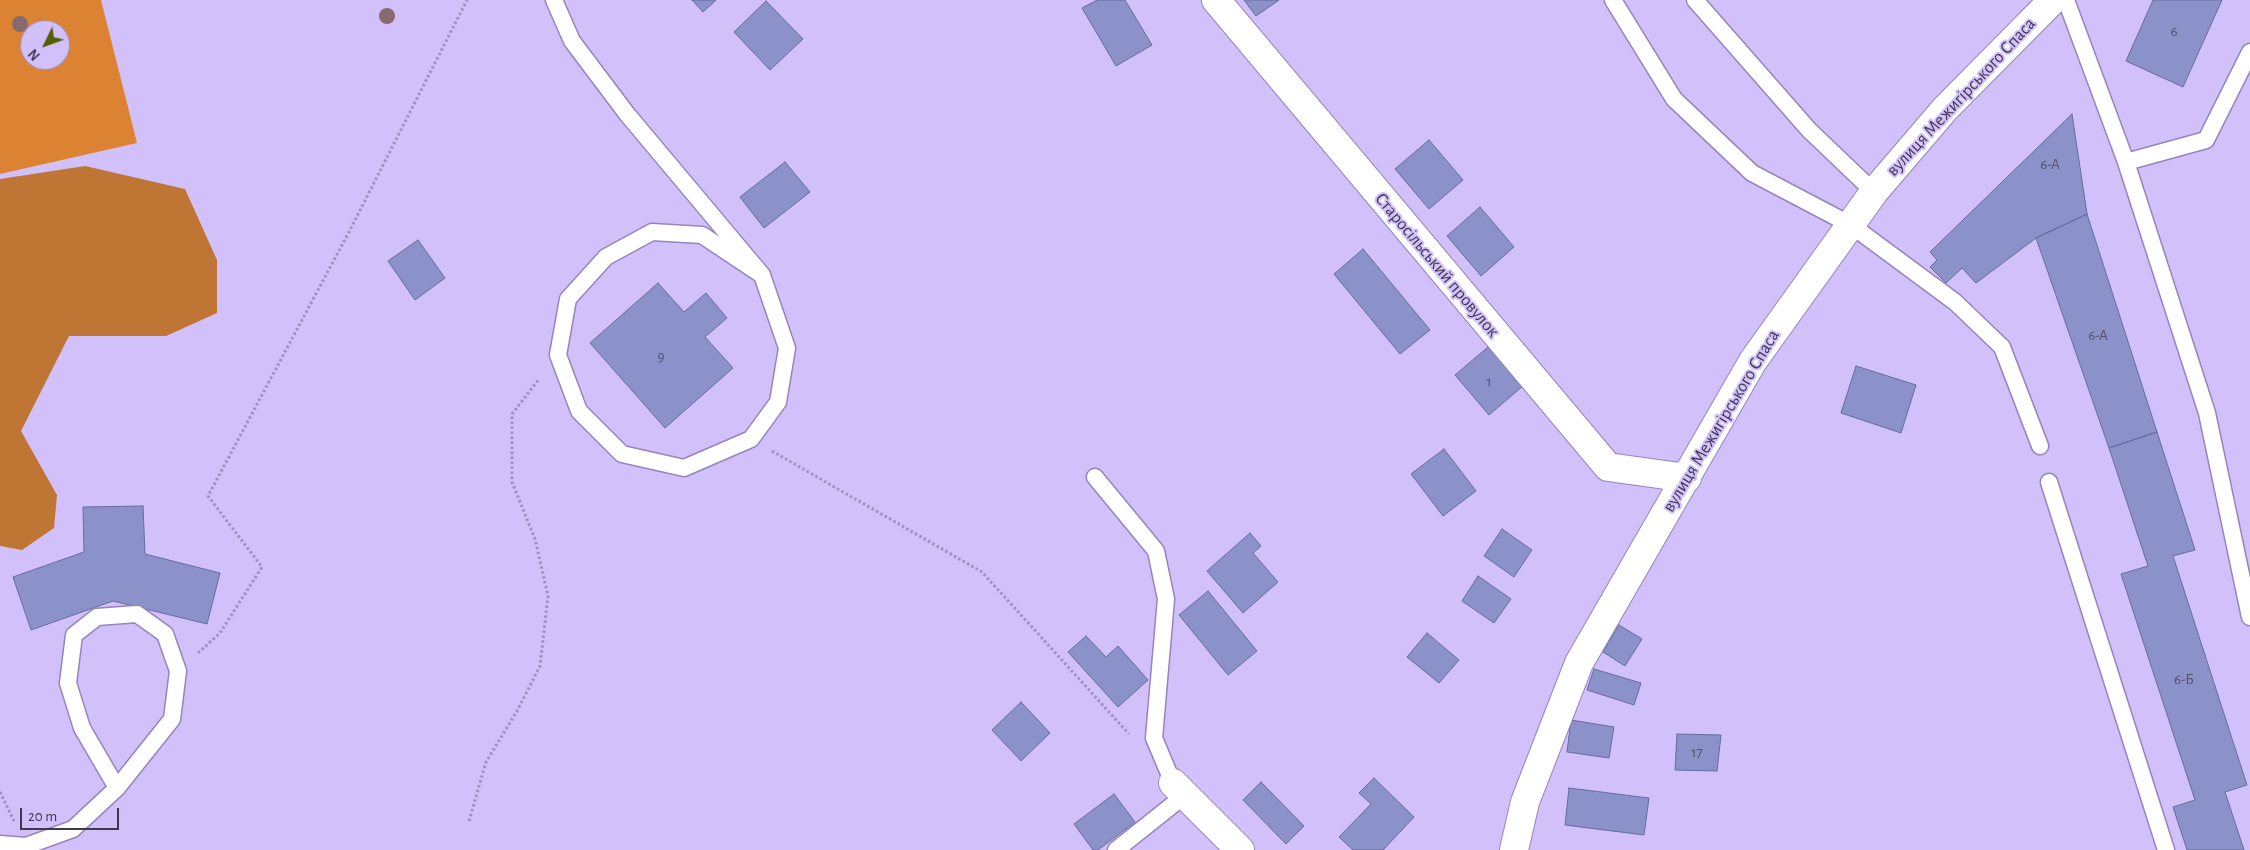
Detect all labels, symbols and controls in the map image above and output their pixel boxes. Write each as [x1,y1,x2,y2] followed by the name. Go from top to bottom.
[1882,13,2040,181] street label: вулиця Межигірського Спаса
[20,20,70,70] north arrow
[2170,22,2178,40] house number: 6
[26,46,43,63] text: N
[2040,155,2060,173] house number: 6-А
[1370,188,1504,342] street label: Старосільський провулок
[1658,326,1784,516] street label: вулиця Межигірського Спаса
[2088,326,2108,344] house number: 6-А
[657,347,665,365] house number: 9
[1486,372,1492,390] house number: 1
[2174,670,2194,688] house number: 6-Б
[1691,743,1703,761] house number: 17
[22,798,121,830] scale bar
[28,809,57,824] text: 20 m

